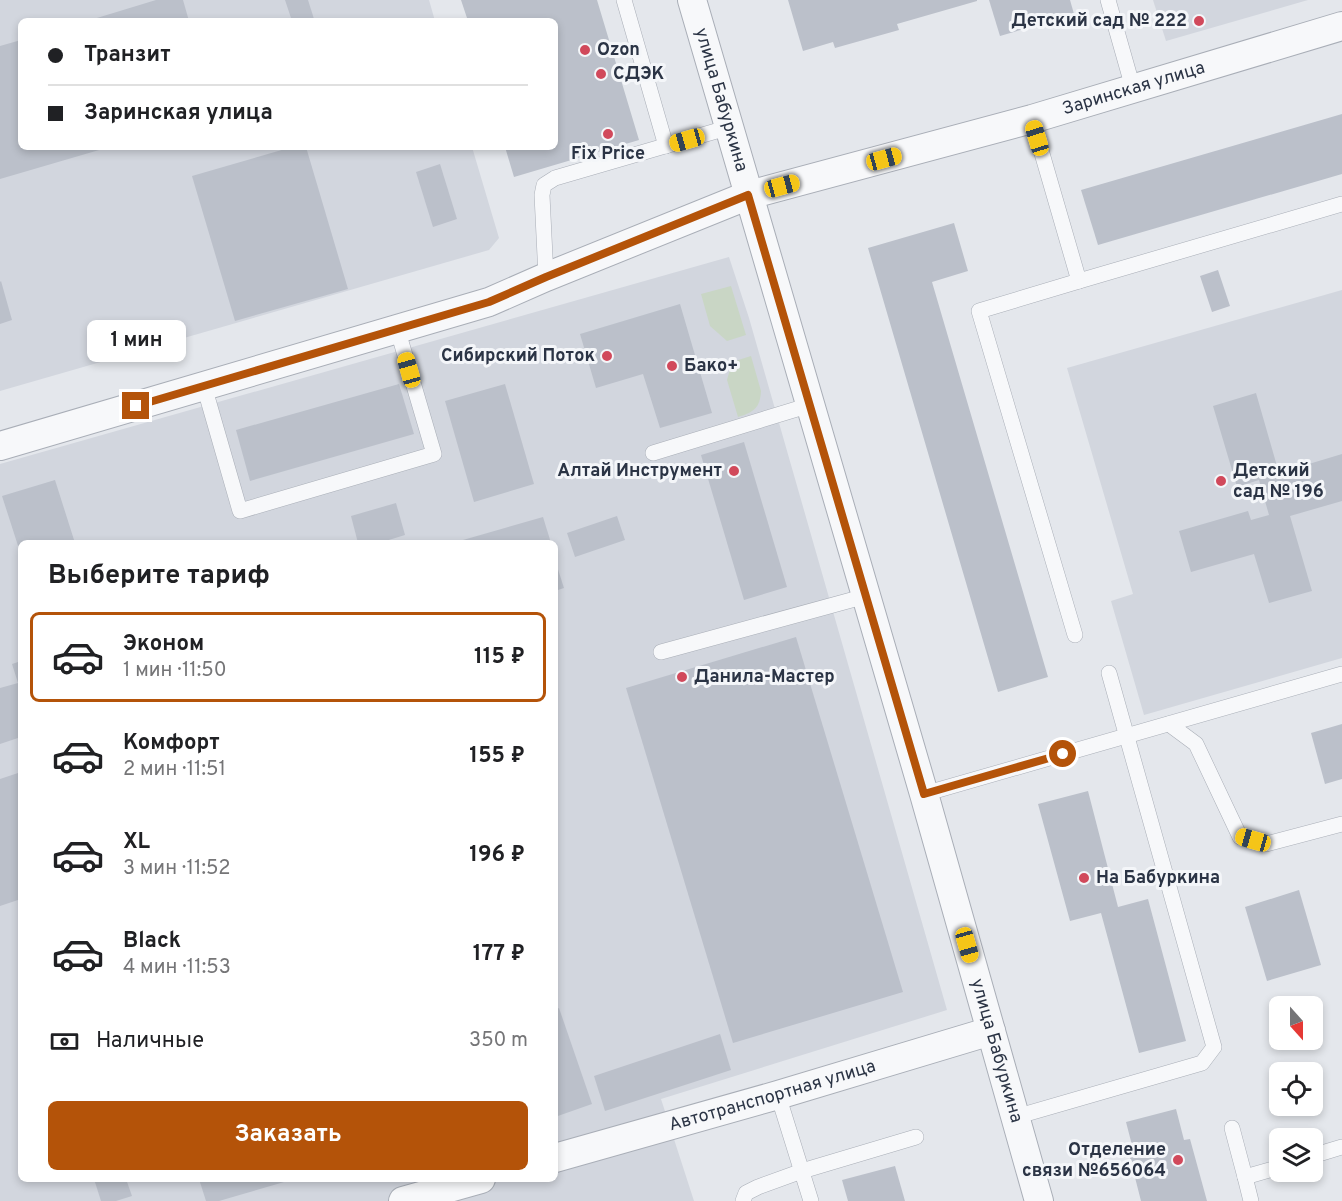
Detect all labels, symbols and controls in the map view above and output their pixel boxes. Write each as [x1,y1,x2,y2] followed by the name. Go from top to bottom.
[1011,10,1187,33] place label: Детский сад № 222
[1192,14,1206,28] marker: Детский сад № 222
[689,25,753,175] street label: улица Бабуркина
[597,39,640,62] place label: Ozon
[84,42,171,69] text: Транзит
[578,43,592,57] marker: Ozon
[1060,56,1208,121] street label: Заринская улица
[613,63,665,86] place label: СДЭК
[594,67,608,81] marker: СДЭК
[84,100,273,127] text: Заринская улица
[1023,118,1051,158] car
[667,126,707,154] car
[601,127,615,141] marker: Fix Price
[571,143,645,166] place label: Fix Price
[864,146,904,172] car
[762,173,802,199] car
[86,319,186,361] callout: 1 мин
[111,328,162,354] text: 1 мин
[441,345,595,368] place label: Сибирский Поток
[600,349,614,363] marker: Сибирский Поток
[395,350,423,390] car
[684,355,739,378] place label: Бако+
[665,359,679,373] marker: Бако+
[122,392,149,419] route end
[557,460,723,483] place label: Алтай Инструмент
[1233,460,1324,504] place label: Детский сад № 196
[727,464,741,478] marker: Алтай Инструмент
[1214,474,1228,488] marker: Детский сад № 196
[48,559,270,593] text: Выберите тариф
[51,630,105,684] icon: car
[123,631,204,658] text: Эконом
[474,644,525,671] text: 115 ₽
[123,658,227,684] text: 1 мин · 11:50
[694,666,835,689] place label: Данила-Мастер
[675,670,689,684] marker: Данила-Мастер
[51,729,105,783] icon: car
[123,730,220,757] text: Комфорт
[1049,740,1076,767] route start
[469,743,525,770] text: 155 ₽
[123,757,226,783] text: 2 мин · 11:51
[1233,826,1273,854] car
[51,828,105,882] icon: car
[123,829,150,856] text: XL
[469,842,525,869] text: 196 ₽
[123,856,230,882] text: 3 мин · 11:52
[1096,867,1220,890] place label: На Бабуркина
[1077,871,1091,885] marker: На Бабуркина
[953,925,981,965] car
[51,927,105,981] icon: car
[123,928,181,955] text: Black
[473,941,525,968] text: 177 ₽
[123,955,231,981] text: 4 мин · 11:53
[965,976,1028,1126] street label: улица Бабуркина
[1269,996,1323,1050] north arrow
[1269,996,1323,1182] map controls
[48,1025,81,1058] icon: cash
[96,1028,204,1055] text: Наличные
[469,1028,528,1054] text: 350 m
[666,1055,879,1137] street label: Автотранспортная улица
[1269,1062,1323,1116] button: locate
[48,1101,528,1170] button: Заказать
[1269,1128,1323,1182] button: layers
[1022,1139,1166,1183] place label: Отделение связи №656064
[1171,1153,1185,1167] marker: Отделение связи №656064

